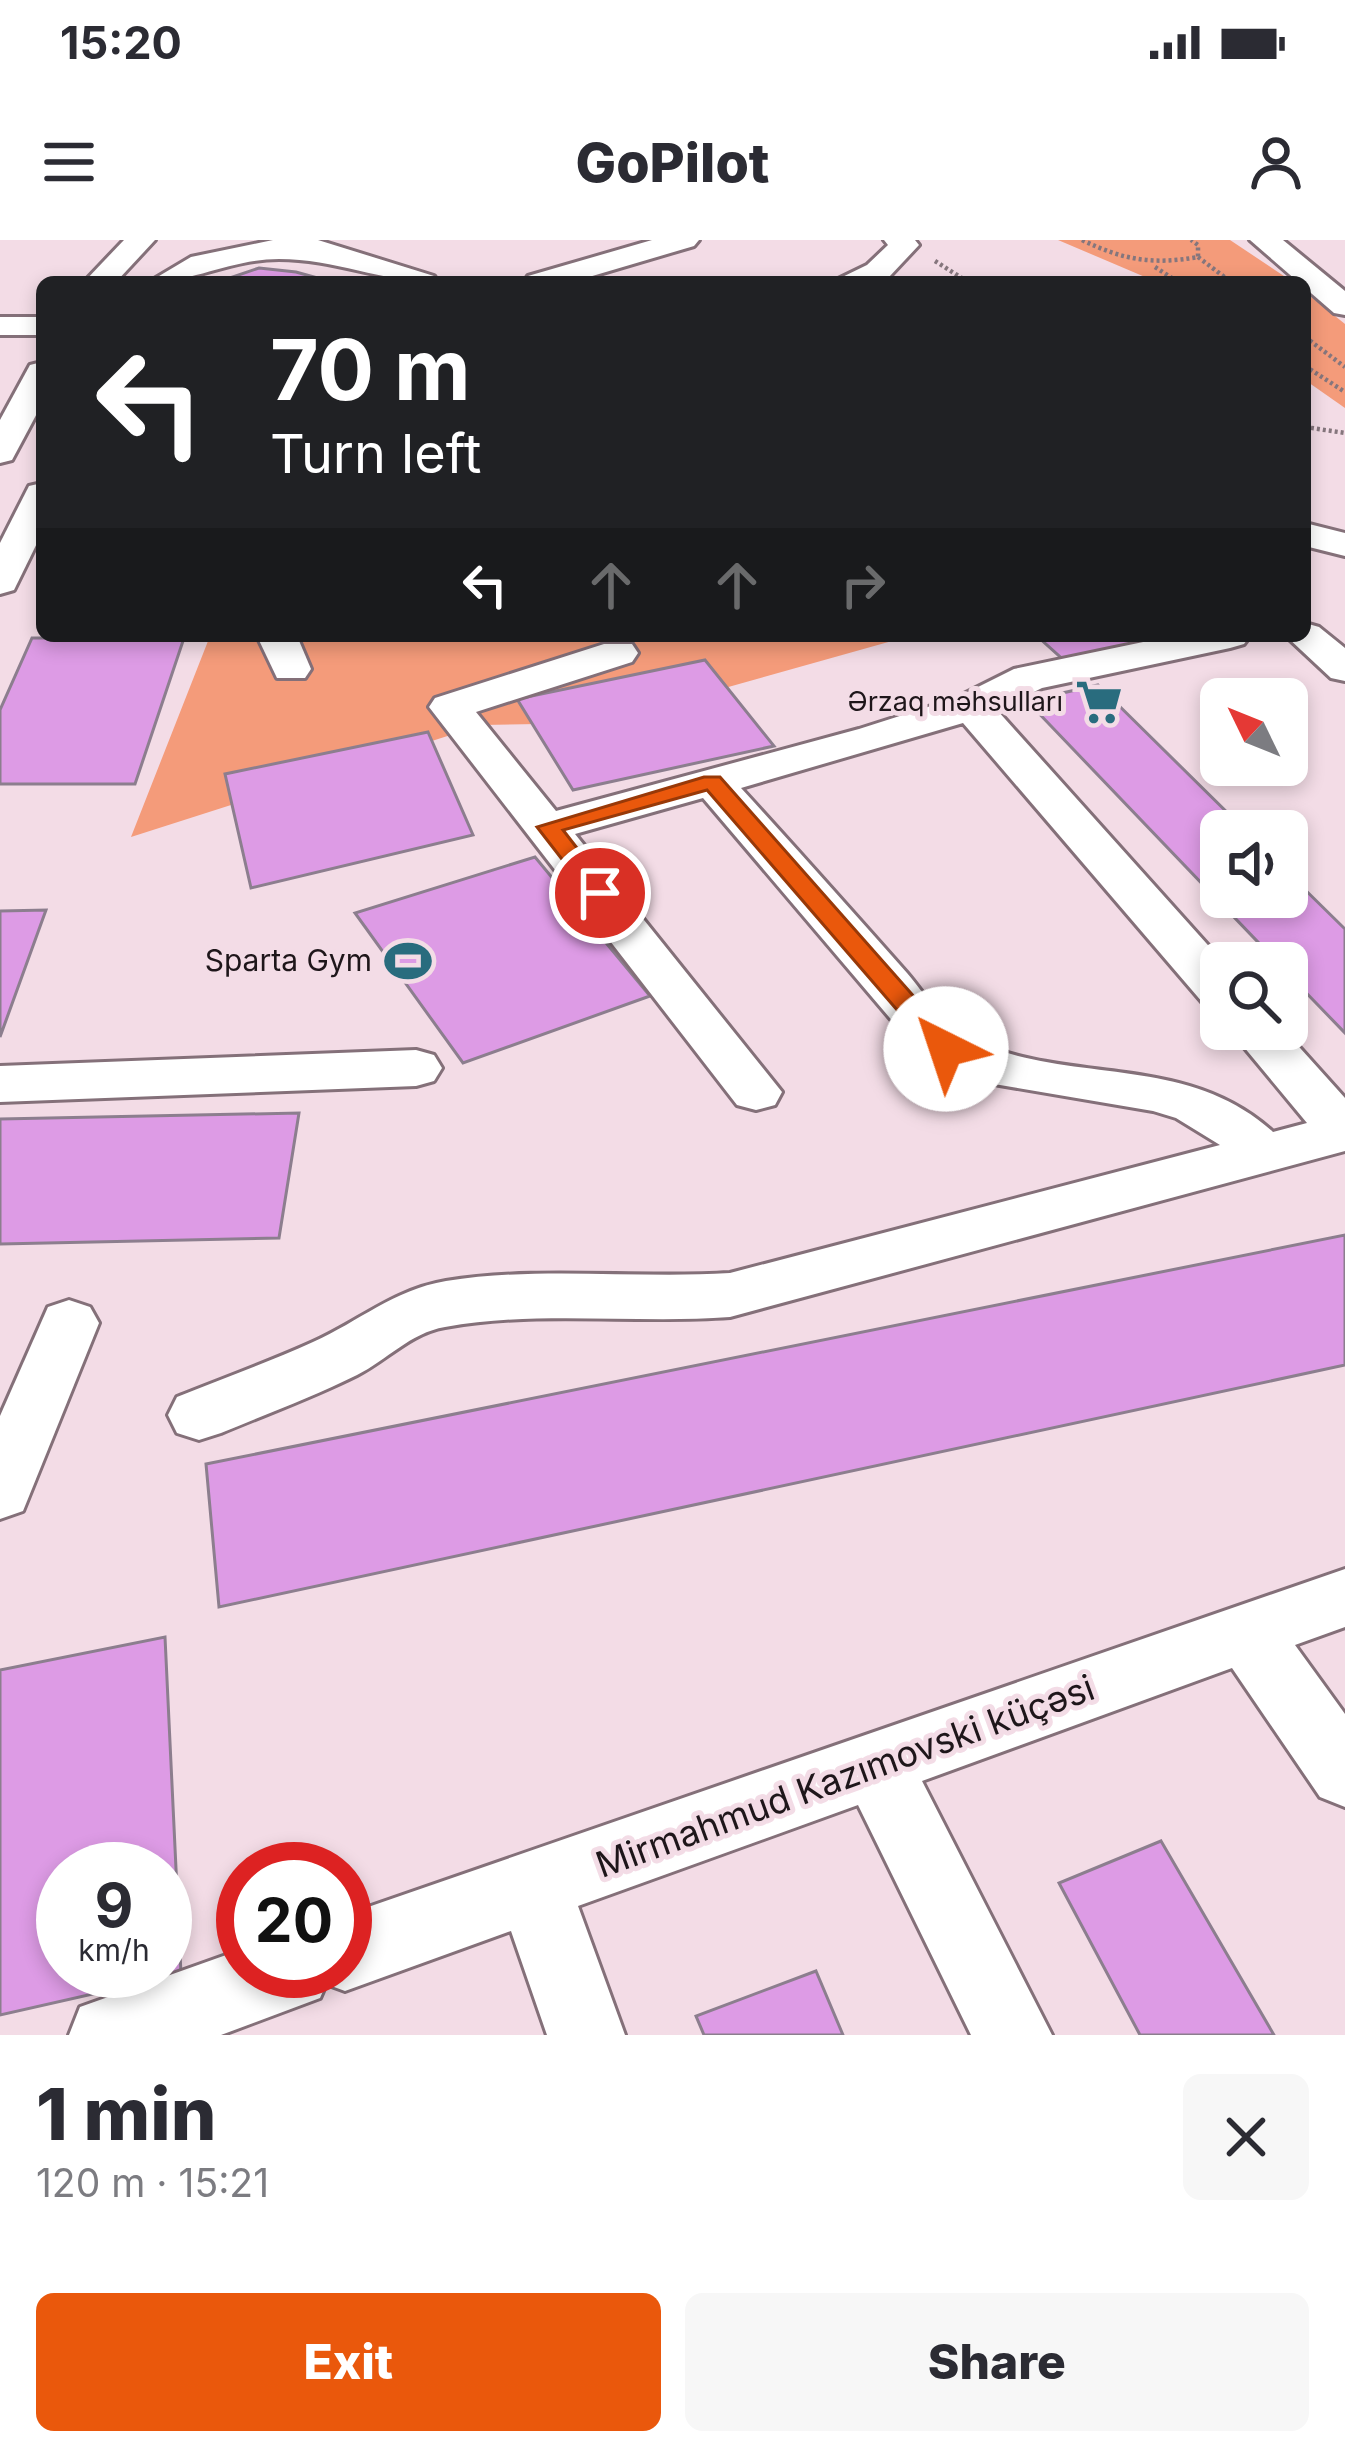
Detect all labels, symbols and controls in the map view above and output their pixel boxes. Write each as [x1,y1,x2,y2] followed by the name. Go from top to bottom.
[60,15,182,70] text: 15:20
[36,129,102,195] icon: menu
[1243,129,1309,195] icon: person
[576,130,769,195] text: GoPilot
[270,319,471,420] text: 70 m
[72,324,228,480] icon: left
[270,421,481,486] text: Turn left
[452,552,518,618] icon: left
[578,552,644,618] icon: ahead
[704,552,770,618] icon: ahead
[830,552,896,618] icon: right
[1074,677,1124,727] supermarket icon: Ərzaq məhsulları
[1200,678,1308,786] north arrow
[1200,678,1308,1050] map controls
[848,685,1063,718] place label: Ərzaq məhsulları
[1200,810,1308,918] button: sound
[549,842,651,944] pin
[567,860,633,926] icon: arrive
[383,936,433,986] sports icon: Sparta Gym
[205,942,372,978] place label: Sparta Gym
[1200,942,1308,1050] button: search
[883,986,1009,1112] position arrow
[590,1665,1100,1887] street label: Mirmahmud Kazımovski küçəsi
[216,1842,372,1998] speed limit sign: 20
[95,1869,133,1941] text: 9
[78,1932,150,1968] text: km/h
[36,2070,216,2157] text: 1 min
[1183,2074,1309,2200] button: close
[36,2159,269,2206] text: 120 m · 15:21
[36,2293,661,2431] button: Exit
[685,2293,1309,2431] button: Share

